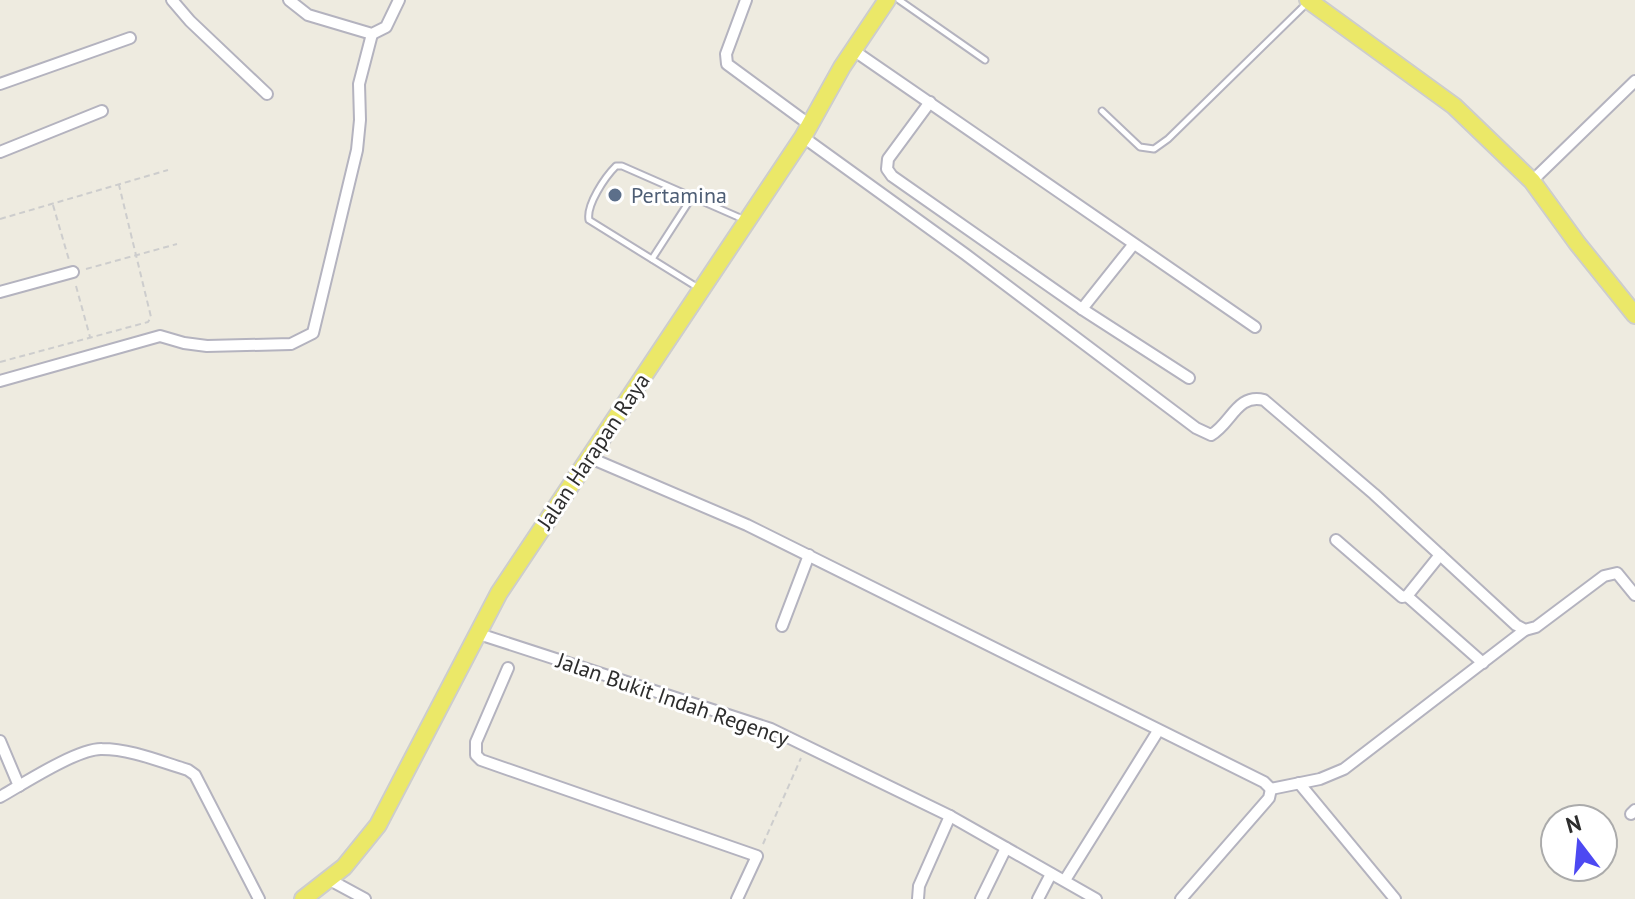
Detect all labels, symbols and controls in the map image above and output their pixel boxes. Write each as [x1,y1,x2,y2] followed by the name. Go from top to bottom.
[631,181,727,209] place label: Pertamina
[606,186,624,204] marker: Pertamina
[530,368,656,535] street label: Jalan Harapan Raya
[552,646,794,752] street label: Jalan Bukit Indah Regency
[1539,803,1619,883] north arrow
[1563,808,1584,839] text: N

